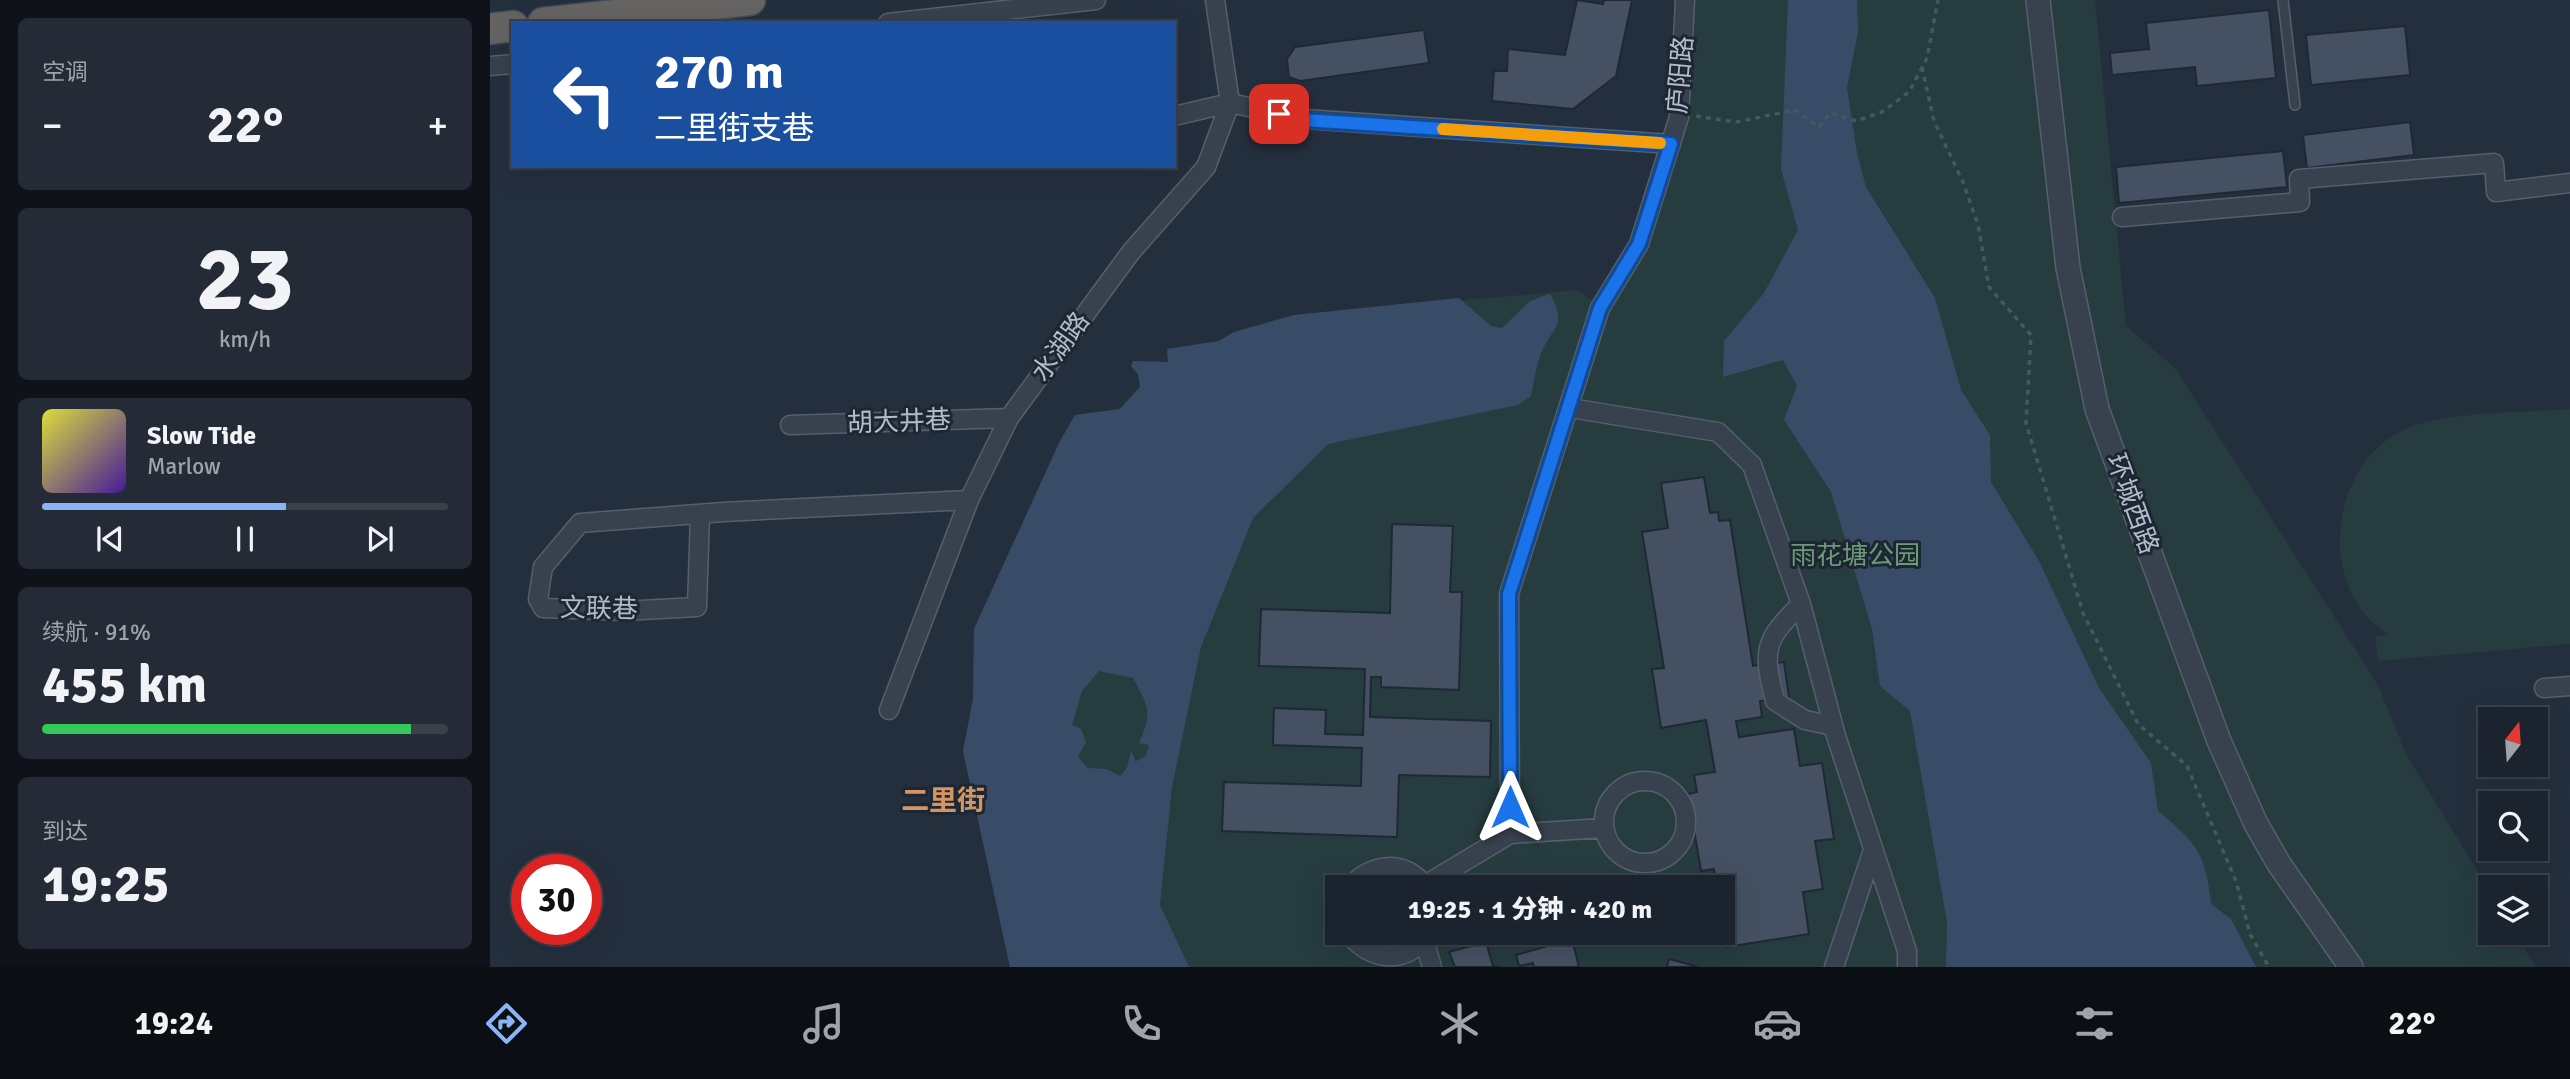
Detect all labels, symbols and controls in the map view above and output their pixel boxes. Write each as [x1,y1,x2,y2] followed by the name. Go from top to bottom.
[1662,35,1700,115] street label: 庐阳路
[654,42,784,102] text: 270 m
[539,49,630,140] icon: left
[42,58,88,87] text: 空调
[1249,84,1309,144] pin
[207,93,283,157] text: 22°
[1260,95,1298,133] icon: arrive
[42,102,63,149] text: −
[427,102,448,149] text: +
[654,109,814,148] text: 二里街支巷
[196,223,294,336] text: 23
[1025,306,1097,388] street label: 水湖路
[219,325,271,354] text: km/h
[846,404,952,440] street label: 胡大井巷
[147,420,256,452] text: Slow Tide
[2099,450,2165,558] street label: 环城西路
[147,452,221,481] text: Marlow
[91,520,129,558] icon: previous
[226,520,264,558] icon: pause
[361,520,399,558] icon: next
[1790,540,1920,572] park label: 雨花塘公园
[560,592,638,626] street label: 文联巷
[42,618,151,647] text: 续航 · 91%
[42,653,207,717] text: 455 km
[2478,707,2548,777] north arrow
[2478,707,2548,945] map controls
[1473,770,1547,844] position arrow
[901,784,985,818] district label: 二里街
[2478,791,2548,861] button: search
[42,817,88,846] text: 到达
[42,852,170,916] text: 19:25
[511,854,602,945] speed limit sign: 30
[2478,875,2548,945] button: layers
[1408,894,1652,926] text: 19:25 · 1 分钟 · 420 m
[482,999,531,1048] icon: directions
[799,999,848,1048] icon: music
[1117,999,1166,1048] icon: phone
[1435,999,1484,1048] icon: climate
[1753,999,1802,1048] icon: car
[2070,999,2119,1048] icon: filters
[134,1004,213,1043] text: 19:24
[2388,1004,2436,1043] text: 22°

